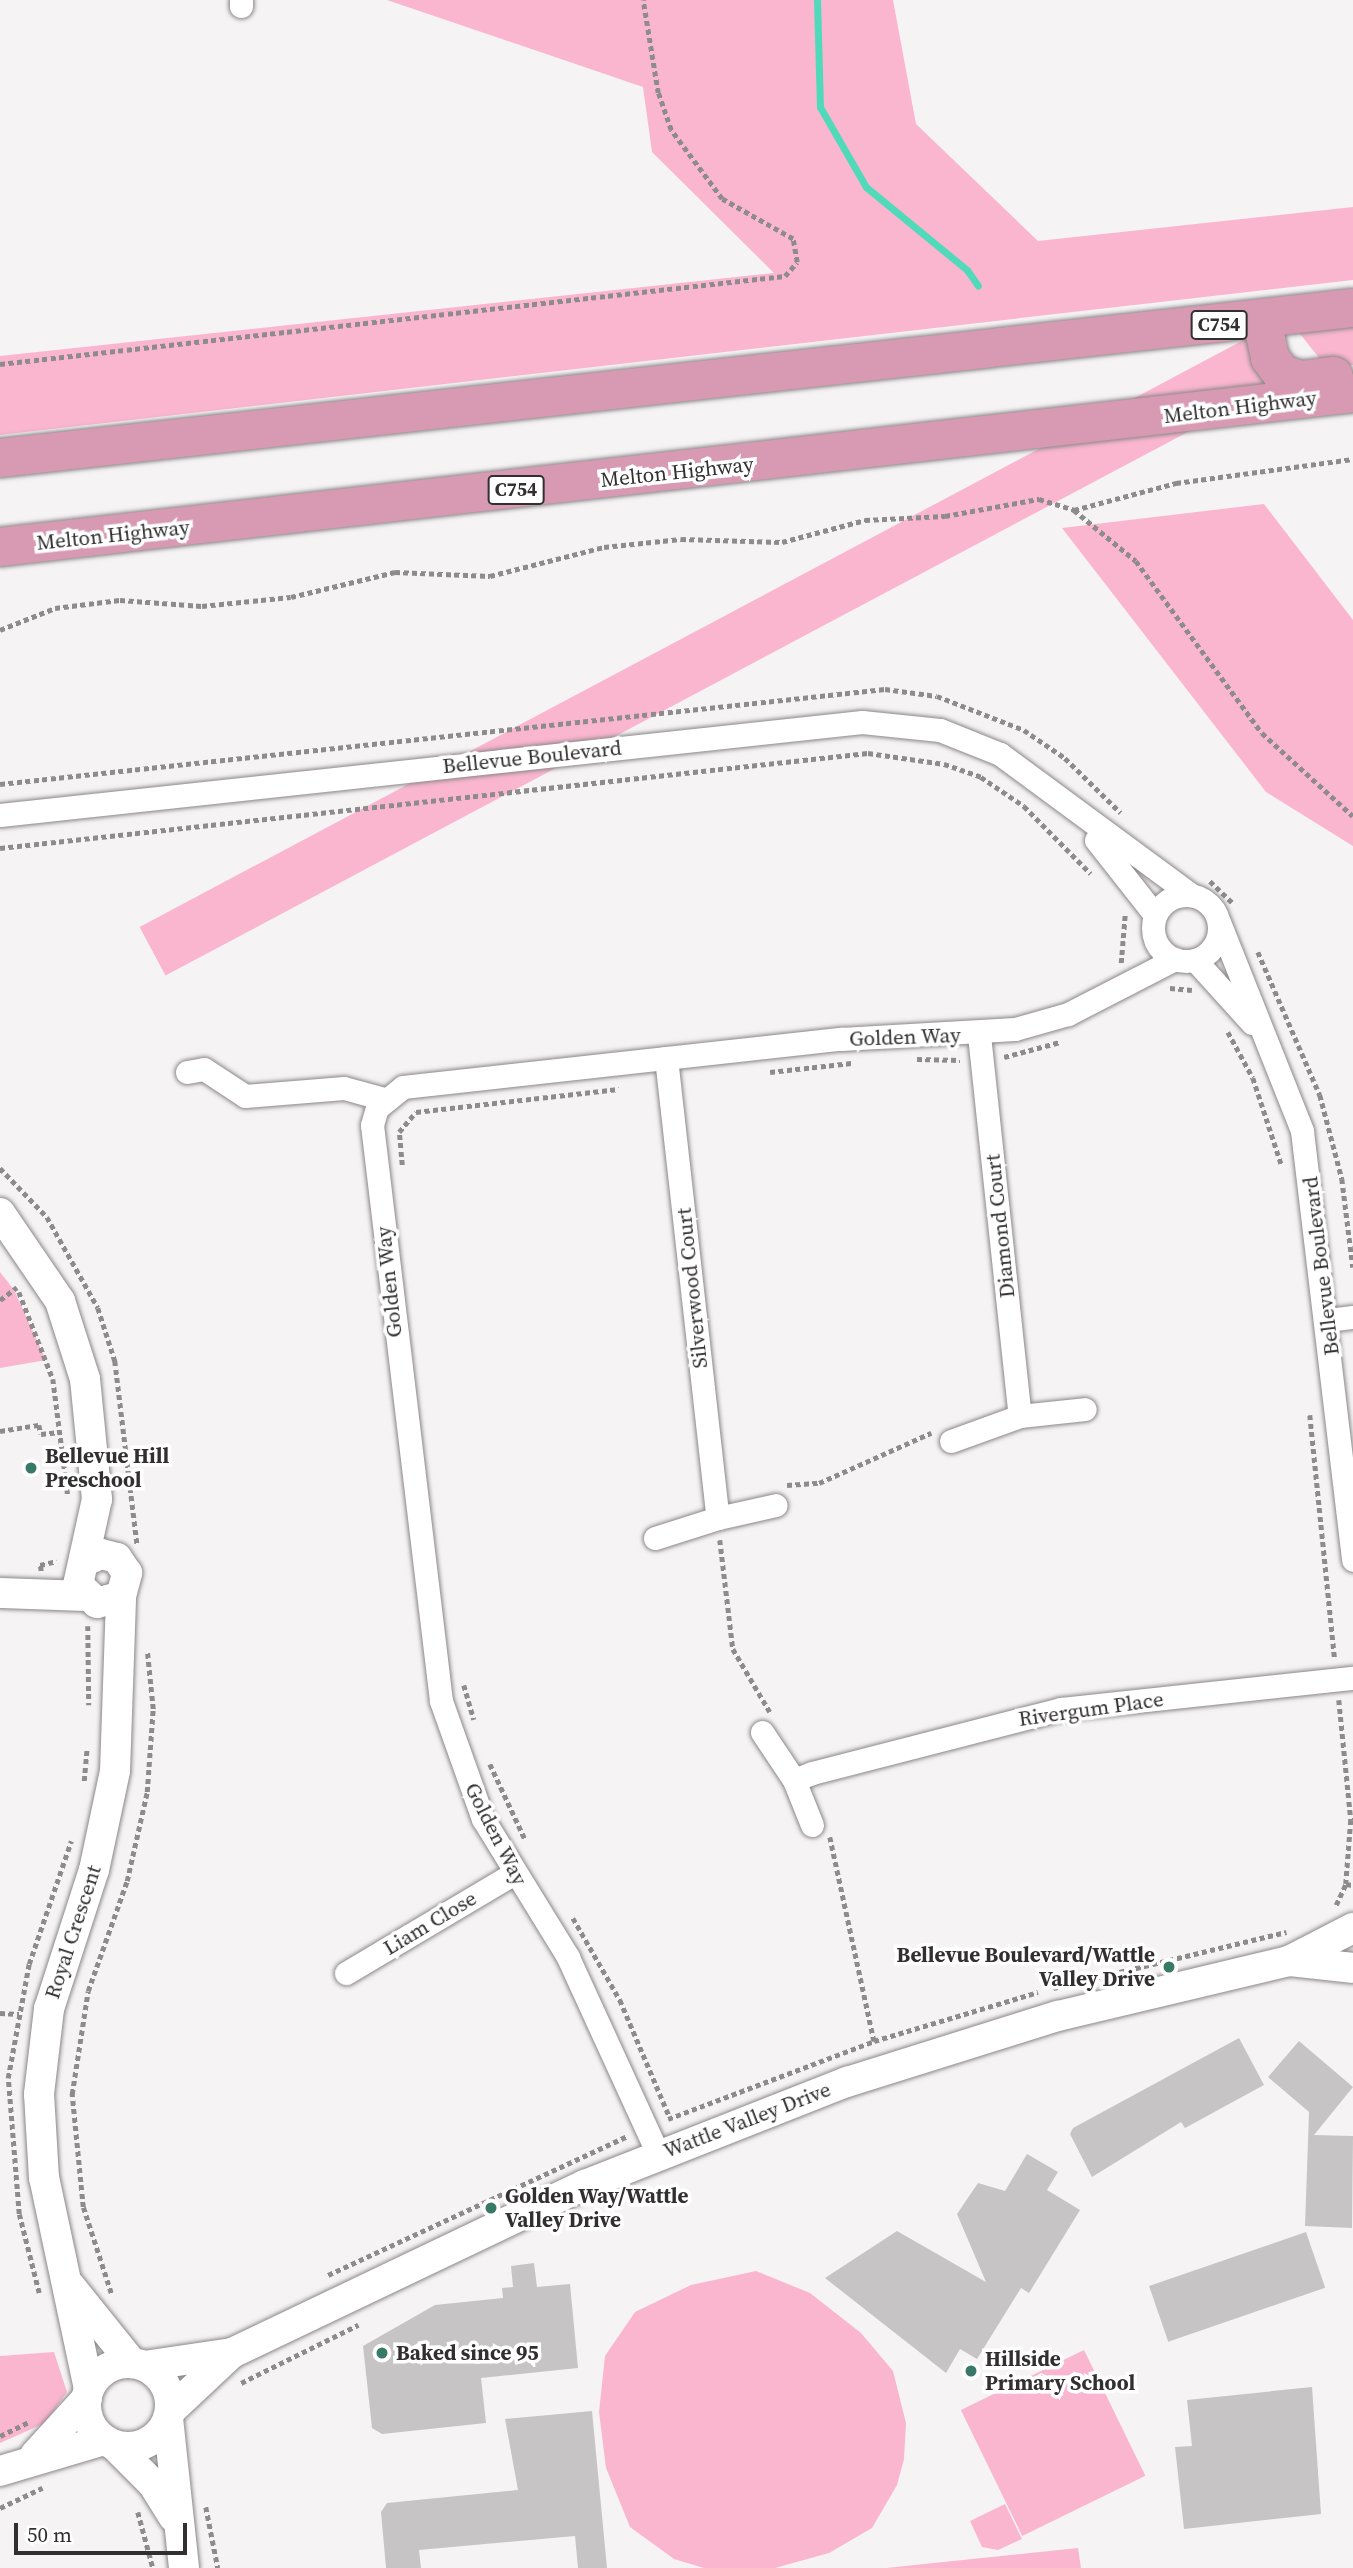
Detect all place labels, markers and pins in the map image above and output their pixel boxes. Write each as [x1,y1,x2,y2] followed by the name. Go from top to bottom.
[45,1443,169,1493] place label: Bellevue Hill Preschool
[23,1460,39,1476] marker: Bellevue Hill Preschool
[897,1942,1155,1992] place label: Bellevue Boulevard/Wattle Valley Drive
[1161,1959,1177,1975] marker: Bellevue Boulevard/Wattle Valley Drive
[505,2183,689,2233] place label: Golden Way/Wattle Valley Drive
[483,2200,499,2216] marker: Golden Way/Wattle Valley Drive
[396,2340,539,2366] place label: Baked since 95
[374,2345,390,2361] marker: Baked since 95
[985,2346,1135,2396] place label: Hillside Primary School
[963,2363,979,2379] marker: Hillside Primary School

